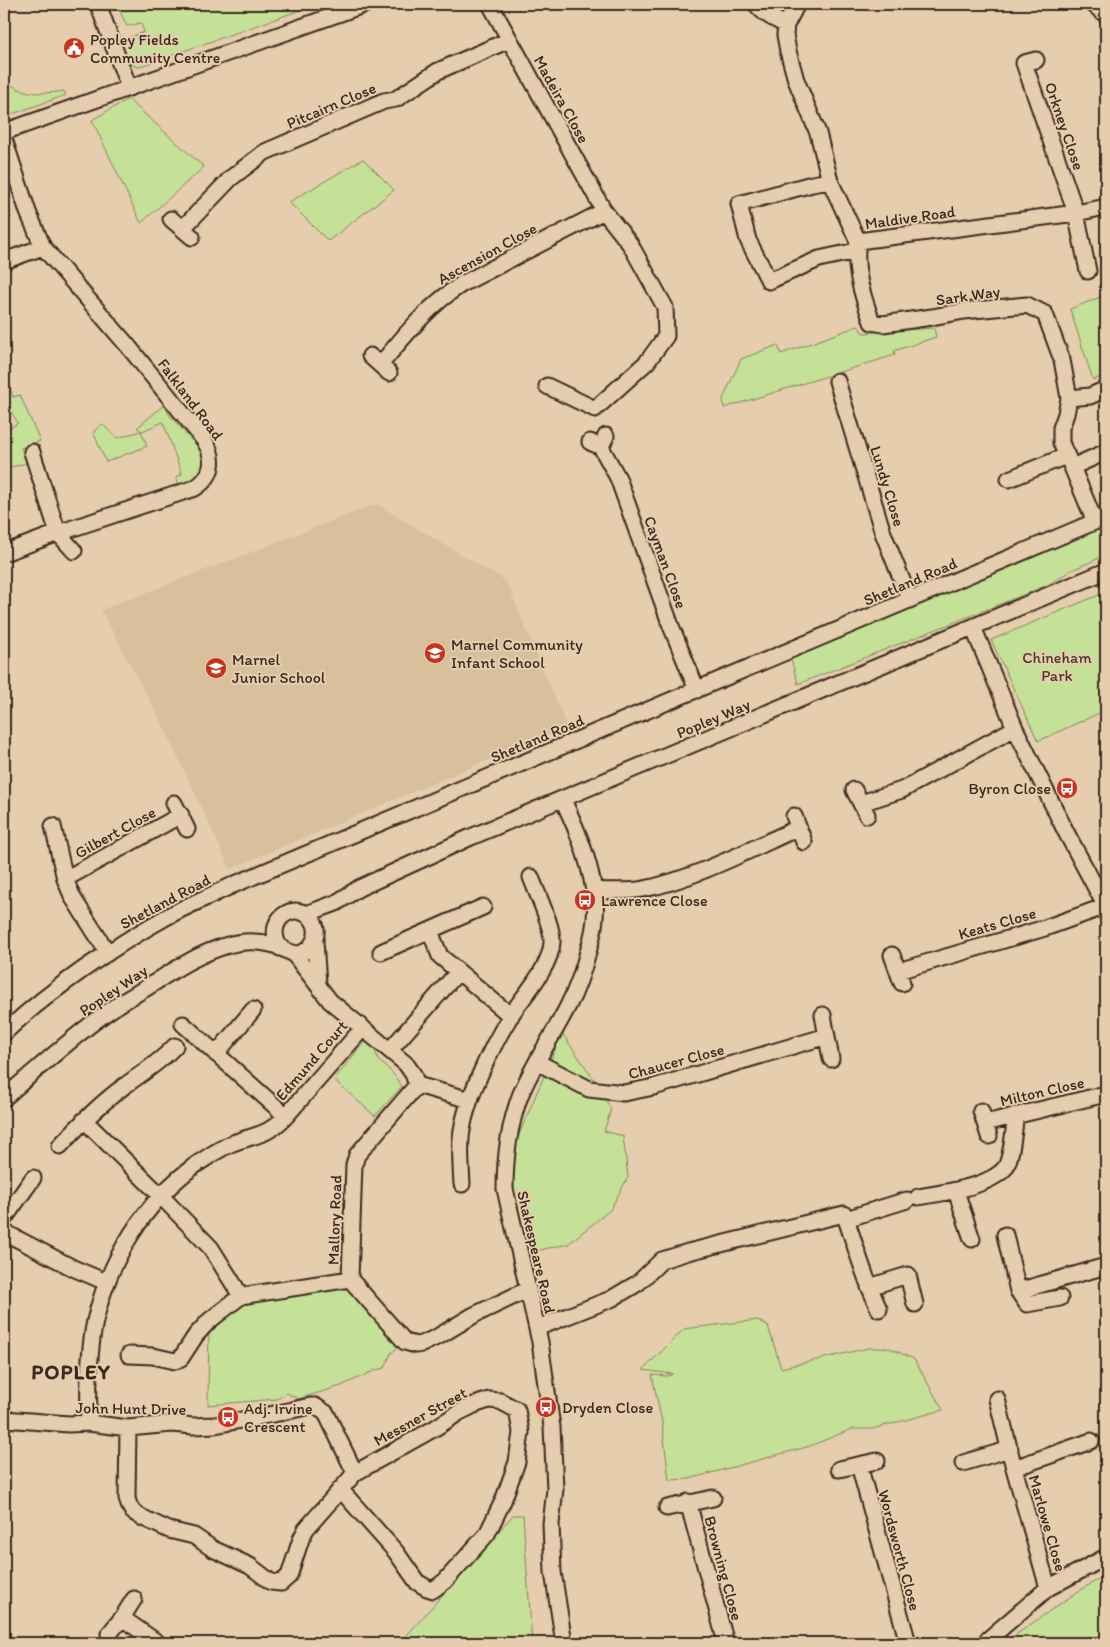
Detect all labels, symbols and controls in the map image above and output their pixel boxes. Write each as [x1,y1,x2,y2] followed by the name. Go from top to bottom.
[90,30,220,67] place label: Popley Fields Community Centre
[62,36,86,60] public building icon: Popley Fields Community Centre
[530,52,594,147] street label: Madeira Close
[284,78,379,133] street label: Pitcairn Close
[1041,80,1089,173] street label: Orkney Close
[864,202,957,233] street label: Maldive Road
[434,218,540,289] street label: Ascension Close
[935,282,1002,309] street label: Sark Way
[154,355,228,444] street label: Falkland Road
[866,444,909,529] street label: Lundy Close
[640,513,691,611] street label: Cayman Close
[861,553,960,610] street label: Shetland Road
[451,635,583,672] place label: Marnel Community Infant School
[423,641,447,665] school or university icon: Marnel Community Infant School
[1022,648,1092,685] park label: Chineham Park
[232,650,326,687] place label: Marnel Junior School
[204,656,228,680] school or university icon: Marnel Junior School
[674,694,753,742] street label: Popley Way
[488,710,587,767] street label: Shetland Road
[1055,776,1079,800] bus stop icon: Byron Close
[969,779,1051,798] place label: Byron Close
[72,802,159,862] street label: Gilbert Close
[117,870,214,933] street label: Shetland Road
[573,888,597,912] bus stop icon: Lawrence Close
[601,891,708,910] place label: Lawrence Close
[956,903,1038,944] street label: Keats Close
[76,960,151,1020] street label: Popley Way
[271,1016,351,1104] street label: Edmund Court
[626,1040,726,1083] street label: Chaucer Close
[998,1073,1086,1110] street label: Milton Close
[323,1174,346,1265] street label: Mallory Road
[513,1189,560,1316] street label: Shakespeare Road
[31,1359,111,1384] district label: POPLEY
[370,1383,470,1450] street label: Messner Street
[534,1395,558,1419] bus stop icon: Dryden Close
[76,1398,186,1419] street label: John Hunt Drive
[562,1398,654,1417] place label: Dryden Close
[244,1399,313,1436] place label: Adj. Irvine Crescent
[216,1405,240,1429] bus stop icon: Adj. Irvine Crescent
[1025,1473,1070,1574] street label: Marlowe Close
[874,1488,925,1613] street label: Wordsworth Close
[700,1514,747,1622] street label: Browning Close

